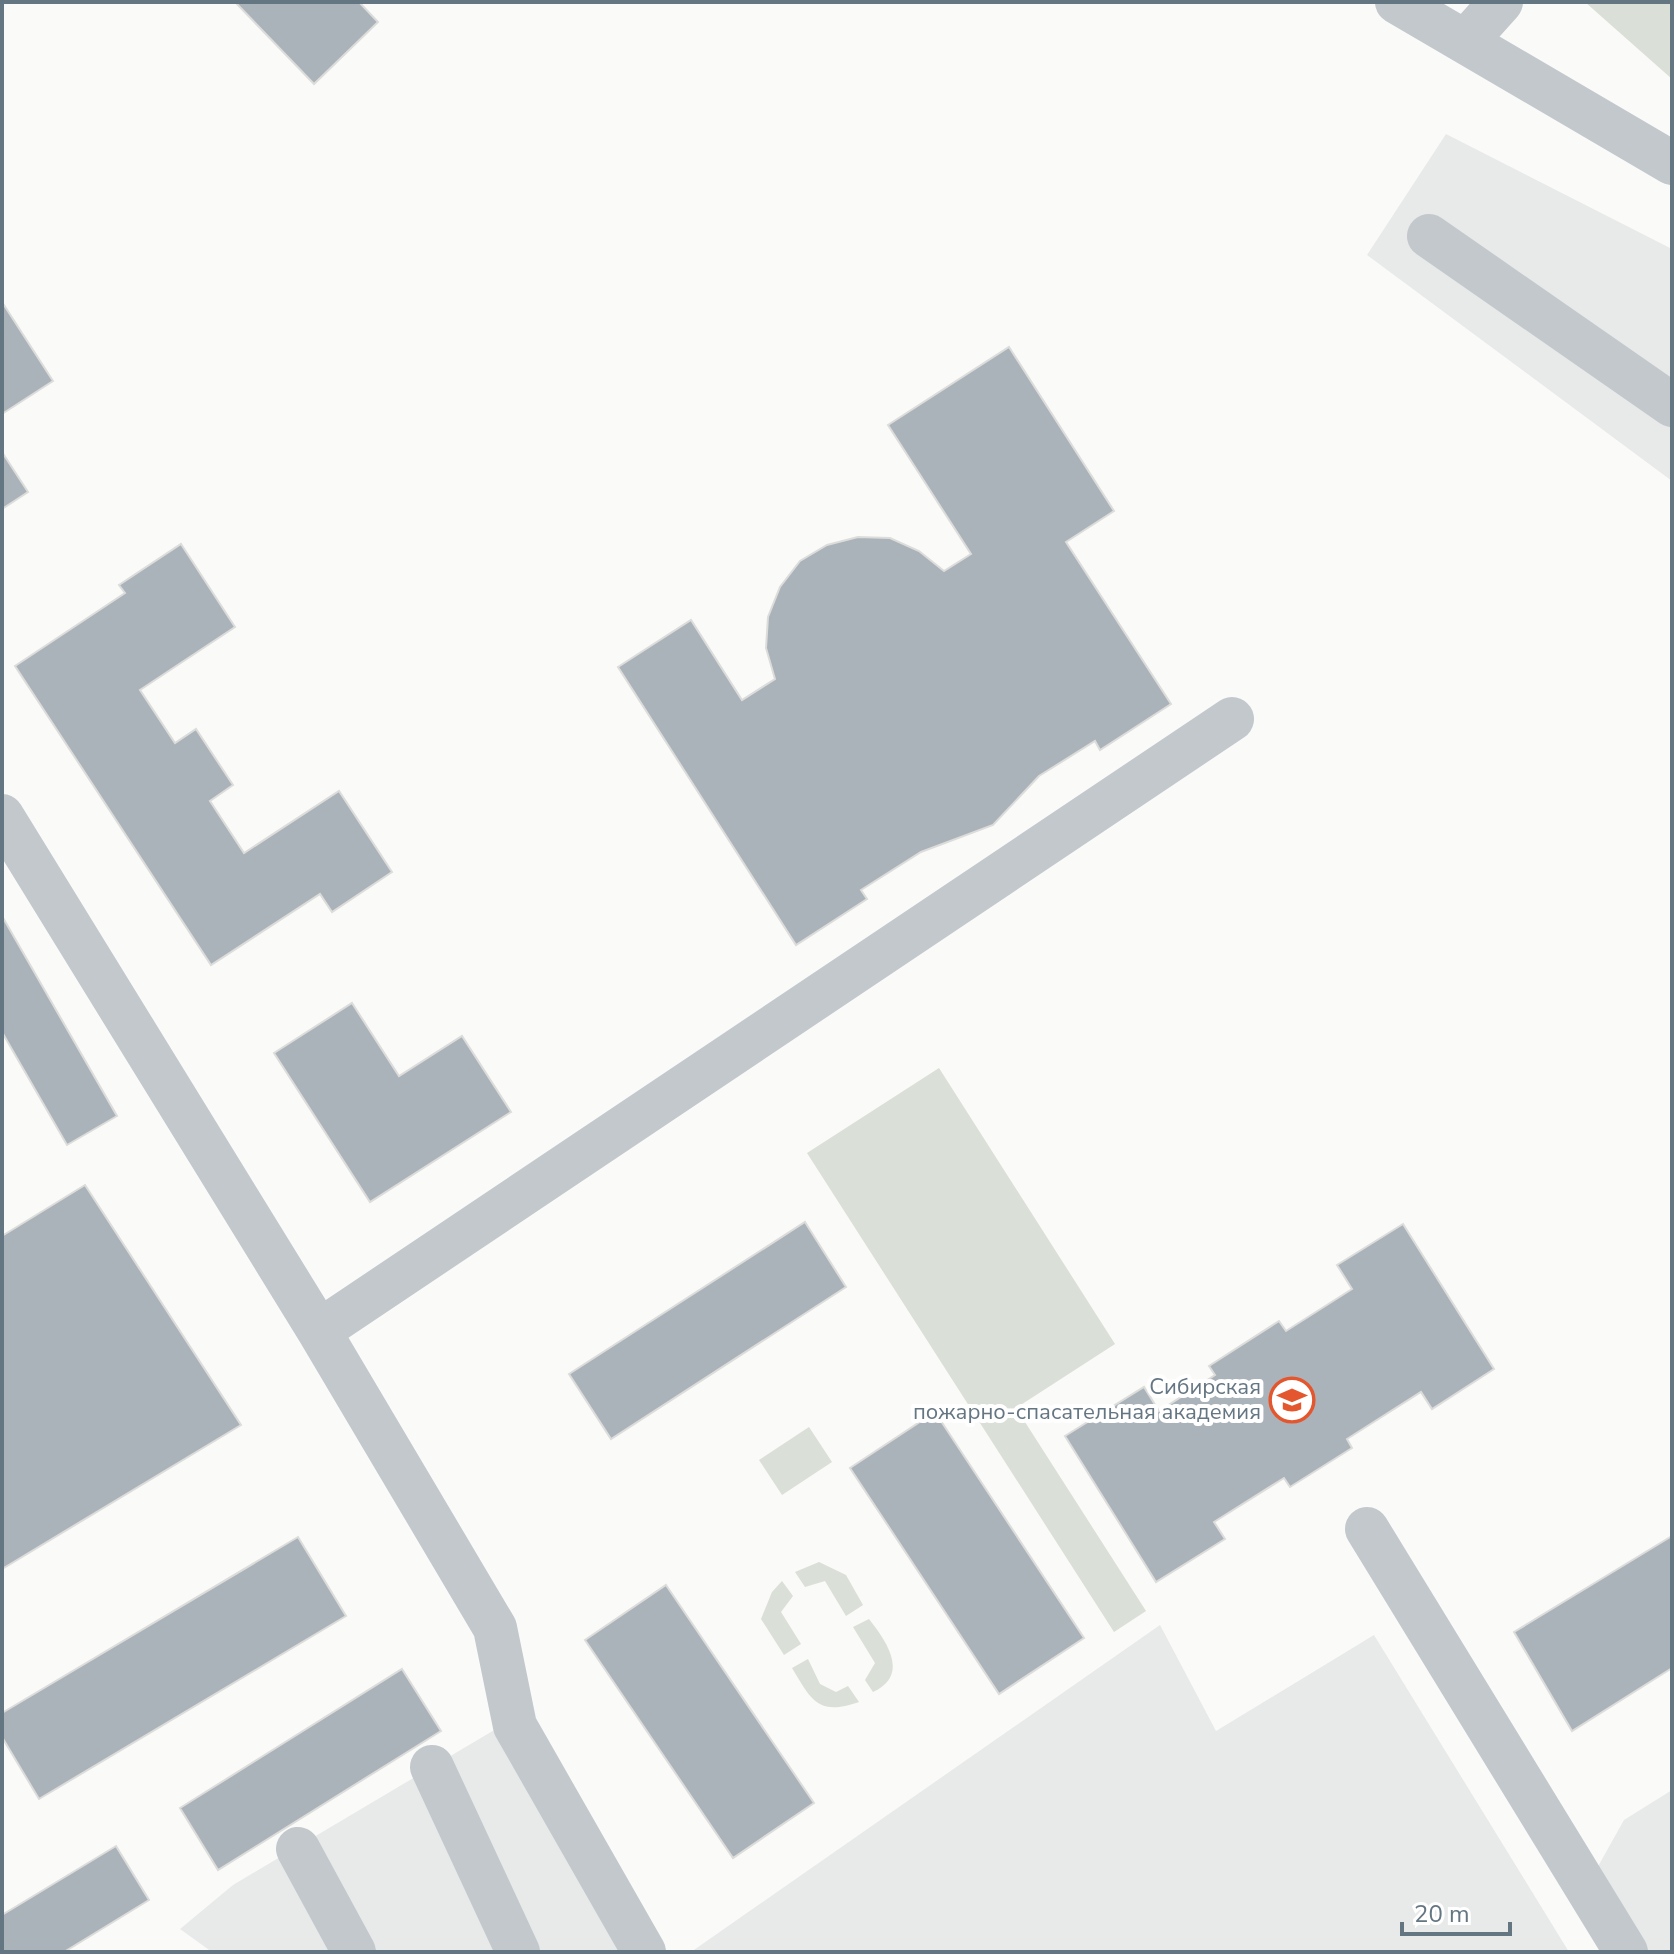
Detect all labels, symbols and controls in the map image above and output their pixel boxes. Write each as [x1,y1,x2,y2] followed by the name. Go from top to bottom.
[913,1372,1261,1427] place label: Сибирская пожарно-спасательная академия
[1268,1376,1316,1424] school or university icon: Сибирская пожарно-спасательная академия
[1402,1886,1510,1936] scale bar
[1414,1898,1470,1930] text: 20 m

